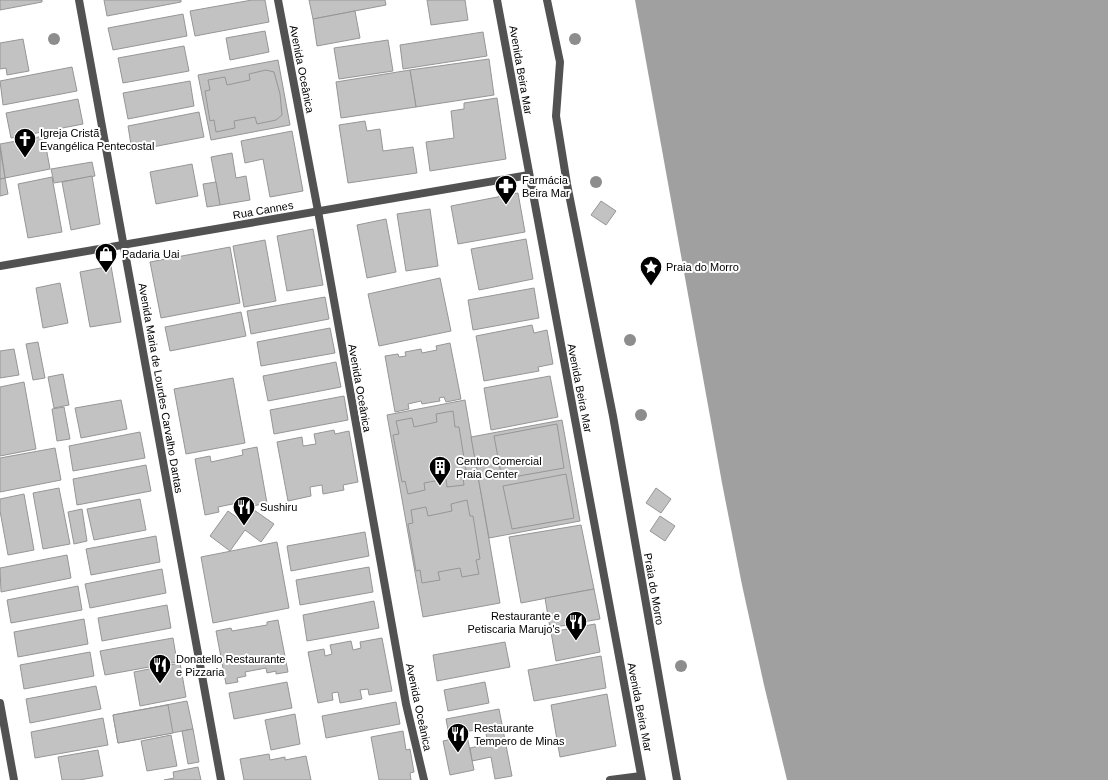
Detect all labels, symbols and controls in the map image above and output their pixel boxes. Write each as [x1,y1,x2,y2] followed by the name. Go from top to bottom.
[288,24,317,115] street label: Avenida Oceânica
[507,24,535,116] street label: Avenida Beira Mar
[12,126,38,159] church icon: Igreja Cristã Evangélica Pentecostal
[40,127,154,152] place label: Igreja Cristã Evangélica Pentecostal
[493,173,519,206] pharmacy icon: Farmácia Beira Mar
[522,174,570,199] place label: Farmácia Beira Mar
[232,199,295,221] street label: Rua Cannes
[93,241,119,274] shop icon: Padaria Uai
[122,248,179,260] place label: Padaria Uai
[638,254,664,287] place icon: Praia do Morro
[666,261,739,273] place label: Praia do Morro
[137,282,186,495] street label: Avenida Maria de Lourdes Carvalho Dantas
[346,343,374,434] street label: Avenida Oceânica
[565,343,595,434] street label: Avenida Beira Mar
[427,454,453,487] building icon: Centro Comercial Praia Center
[456,455,542,480] place label: Centro Comercial Praia Center
[231,494,257,527] restaurant icon: Sushiru
[260,501,297,513] place label: Sushiru
[642,552,666,626] street label: Praia do Morro
[563,609,589,642] restaurant icon: Restaurante e Petiscaria Marujo's
[467,610,560,635] place label: Restaurante e Petiscaria Marujo's
[147,652,173,685] restaurant icon: Donatello Restaurante e Pizzaria
[176,653,285,678] place label: Donatello Restaurante e Pizzaria
[404,662,434,753] street label: Avenida Oceânica
[625,662,655,753] street label: Avenida Beira Mar
[445,721,471,754] restaurant icon: Restaurante Tempero de Minas
[474,722,565,747] place label: Restaurante Tempero de Minas

